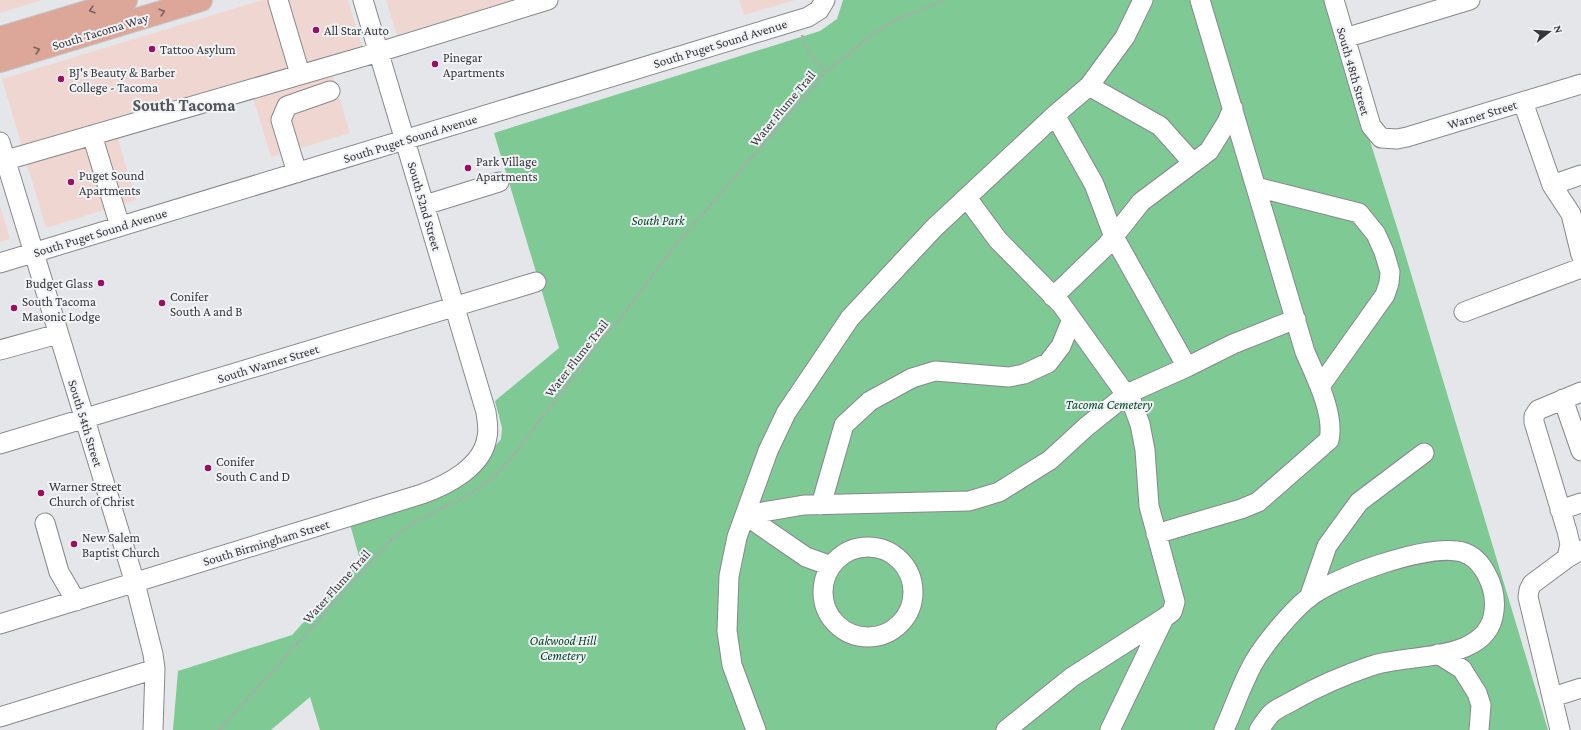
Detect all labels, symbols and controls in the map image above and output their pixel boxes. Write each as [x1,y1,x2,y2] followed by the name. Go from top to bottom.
[89,5,96,14] one-way arrow
[158,8,165,17] one-way arrow
[50,9,151,53] street label: South Tacoma Way
[1529,12,1569,52] north arrow
[651,16,789,71] street label: South Puget Sound Avenue
[324,23,389,38] place label: All Star Auto
[1552,24,1566,35] text: N
[311,25,321,35] marker: All Star Auto
[1334,25,1373,118] street label: South 48th Street
[160,42,236,57] place label: Tattoo Asylum
[147,44,157,54] marker: Tattoo Asylum
[34,46,41,55] one-way arrow
[443,50,505,80] place label: Pinegar Apartments
[430,59,440,69] marker: Pinegar Apartments
[69,65,175,95] place label: BJ's Beauty & Barber College - Tacoma
[746,67,819,149] street label: Water Flume Trail
[56,74,66,84] marker: BJ's Beauty & Barber College - Tacoma
[132,96,236,115] district label: South Tacoma
[1445,97,1520,132] street label: Warner Street
[341,111,479,166] street label: South Puget Sound Avenue
[476,154,538,184] place label: Park Village Apartments
[405,160,445,253] street label: South 52nd Street
[463,163,473,173] marker: Park Village Apartments
[79,168,145,198] place label: Puget Sound Apartments
[66,177,76,187] marker: Puget Sound Apartments
[31,205,169,260] street label: South Puget Sound Avenue
[631,213,686,228] park label: South Park
[26,276,93,291] place label: Budget Glass
[96,278,106,288] marker: Budget Glass
[170,289,242,319] place label: Conifer South A and B
[22,294,101,324] place label: South Tacoma Masonic Lodge
[157,298,167,308] marker: Conifer South A and B
[9,303,19,313] marker: South Tacoma Masonic Lodge
[542,316,612,400] street label: Water Flume Trail
[216,341,321,386] street label: South Warner Street
[65,378,106,469] street label: South 54th Street
[1066,397,1153,412] park label: Tacoma Cemetery
[216,454,290,484] place label: Conifer South C and D
[203,463,213,473] marker: Conifer South C and D
[49,479,135,509] place label: Warner Street Church of Christ
[36,488,46,498] marker: Warner Street Church of Christ
[201,516,332,569] street label: South Birmingham Street
[82,530,160,560] place label: New Salem Baptist Church
[69,539,79,549] marker: New Salem Baptist Church
[299,546,374,626] street label: Water Flume Trail
[530,633,597,663] park label: Oakwood Hill Cemetery

